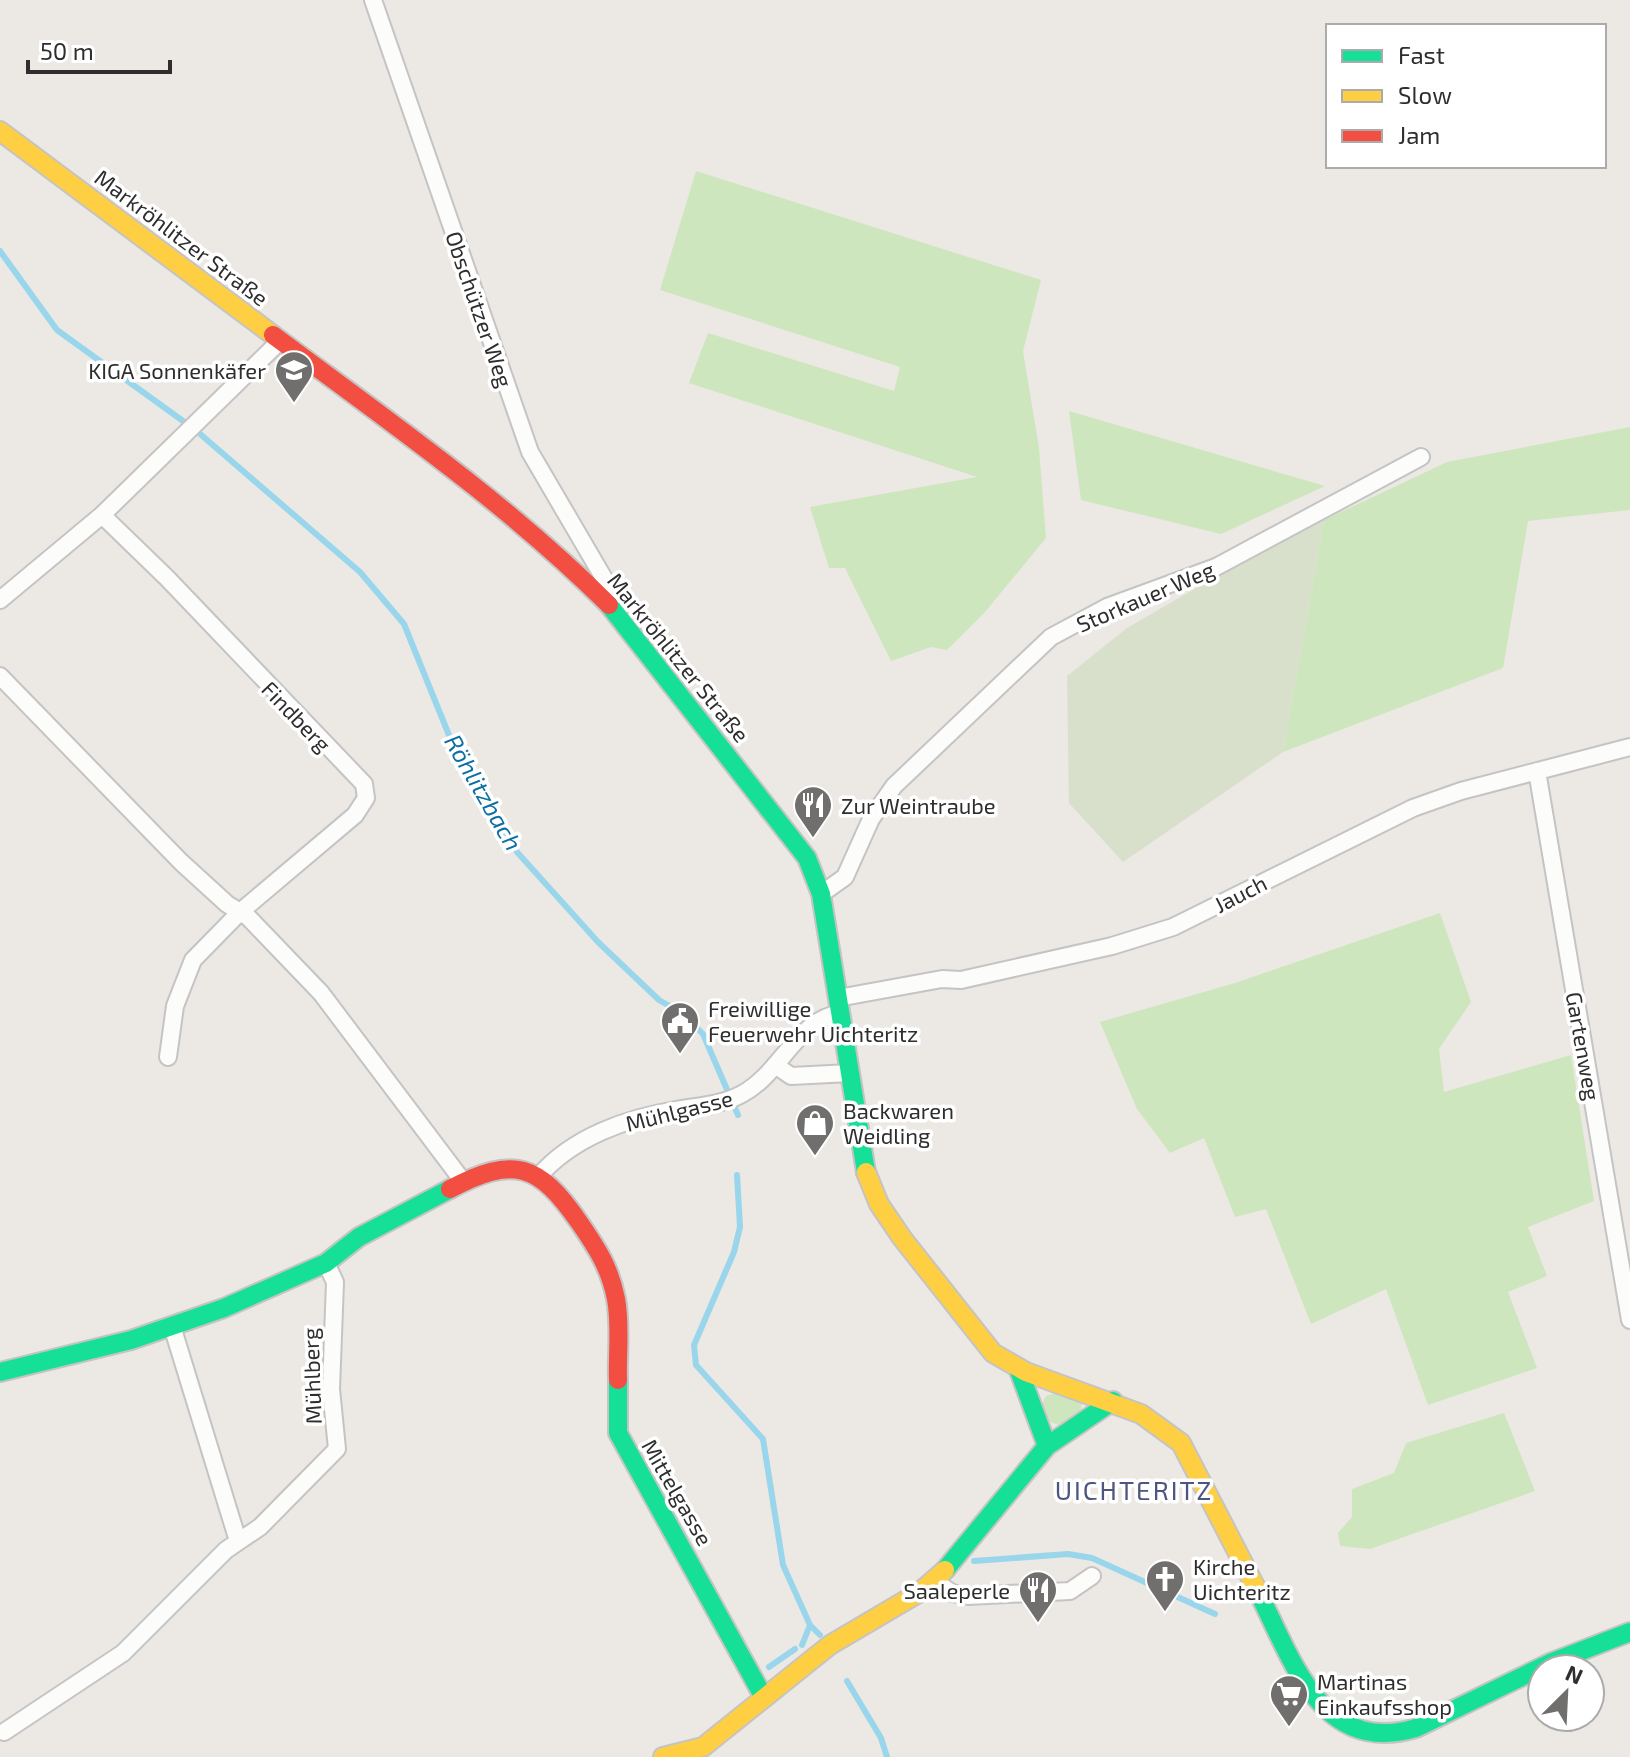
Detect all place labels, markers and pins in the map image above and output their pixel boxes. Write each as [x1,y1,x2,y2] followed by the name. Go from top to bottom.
[273,349,315,404] school or university icon: KIGA Sonnenkäfer
[88,357,266,383] place label: KIGA Sonnenkäfer
[792,784,834,839] restaurant icon: Zur Weintraube
[841,792,996,818] place label: Zur Weintraube
[708,995,918,1046] place label: Freiwillige Feuerwehr Uichteritz
[659,1000,701,1055] public building icon: Freiwillige Feuerwehr Uichteritz
[843,1097,954,1148] place label: Backwaren Weidling
[794,1102,836,1157] shop icon: Backwaren Weidling
[1193,1553,1291,1604] place label: Kirche Uichteritz
[1144,1558,1186,1613] church icon: Kirche Uichteritz
[1017,1569,1059,1624] restaurant icon: Saaleperle
[903,1577,1010,1603] place label: Saaleperle
[1317,1668,1452,1719] place label: Martinas Einkaufsshop
[1268,1673,1310,1728] supermarket icon: Martinas Einkaufsshop

